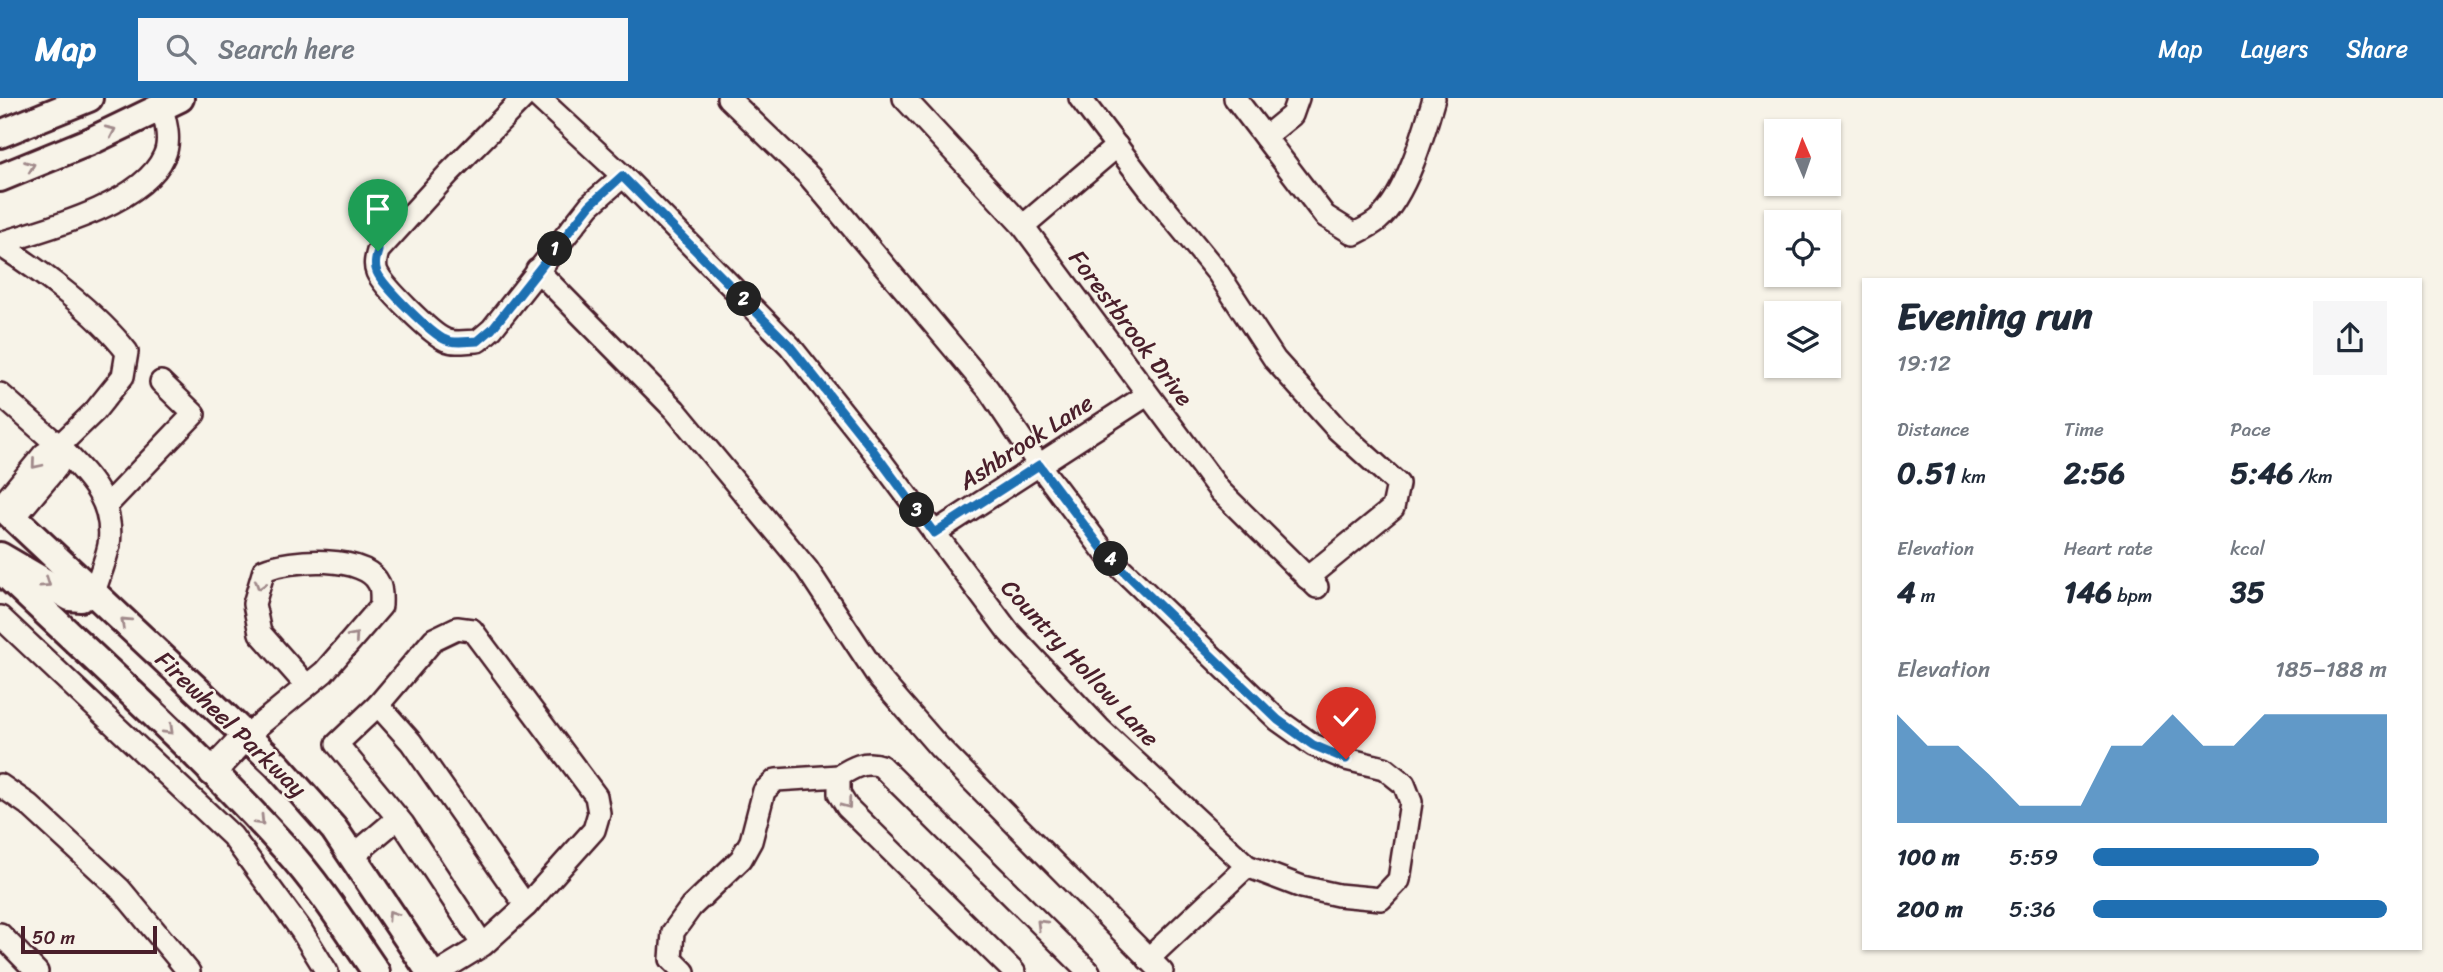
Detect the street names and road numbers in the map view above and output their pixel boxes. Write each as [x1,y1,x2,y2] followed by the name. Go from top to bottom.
[1058,240,1205,416] street label: Forestbrook Drive
[949,382,1102,502] street label: Ashbrook Lane
[990,569,1170,757] street label: Country Hollow Lane
[145,640,317,808] street label: Firewheel Parkway

